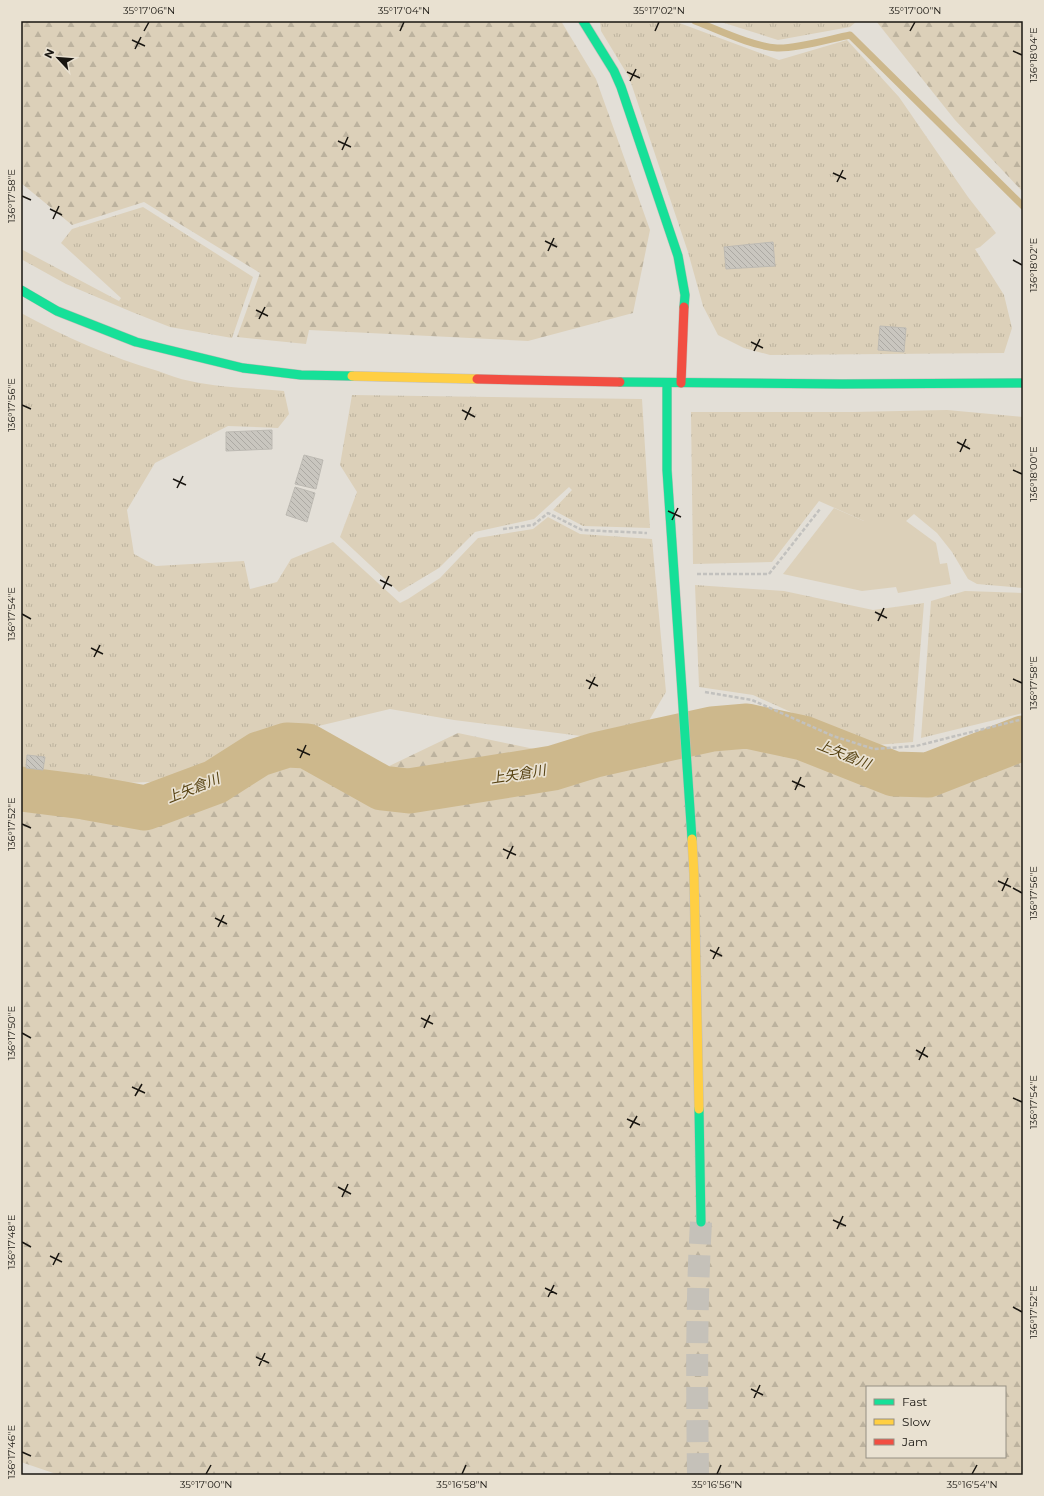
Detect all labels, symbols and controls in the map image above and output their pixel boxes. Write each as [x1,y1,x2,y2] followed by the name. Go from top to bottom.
[123,4,175,17] text: 35°17'06"N
[378,4,430,17] text: 35°17'04"N
[633,4,685,17] text: 35°17'02"N
[889,4,941,17] text: 35°17'00"N
[1027,27,1040,83] text: 136°18'04"E
[38,38,78,78] north arrow
[41,47,57,61] text: N
[5,169,18,223] text: 136°17'58"E
[1027,237,1040,292] text: 136°18'02"E
[5,378,18,432] text: 136°17'56"E
[1027,446,1040,502] text: 136°18'00"E
[5,587,18,641] text: 136°17'54"E
[1027,656,1040,710] text: 136°17'58"E
[815,735,875,774] water label: 上矢倉川
[489,760,549,787] water label: 上矢倉川
[164,768,224,807] water label: 上矢倉川
[5,797,18,851] text: 136°17'52"E
[1027,866,1040,920] text: 136°17'56"E
[5,1005,18,1060] text: 136°17'50"E
[1027,1075,1040,1129] text: 136°17'54"E
[5,1214,18,1269] text: 136°17'48"E
[1027,1285,1040,1339] text: 136°17'52"E
[866,1386,1006,1458] legend
[902,1394,927,1409] text: Fast
[902,1414,931,1429] text: Slow
[5,1425,18,1479] text: 136°17'46"E
[901,1434,928,1449] text: Jam
[180,1478,232,1491] text: 35°17'00"N
[436,1478,488,1491] text: 35°16'58"N
[692,1478,742,1491] text: 35°16'56"N
[946,1478,998,1491] text: 35°16'54"N

